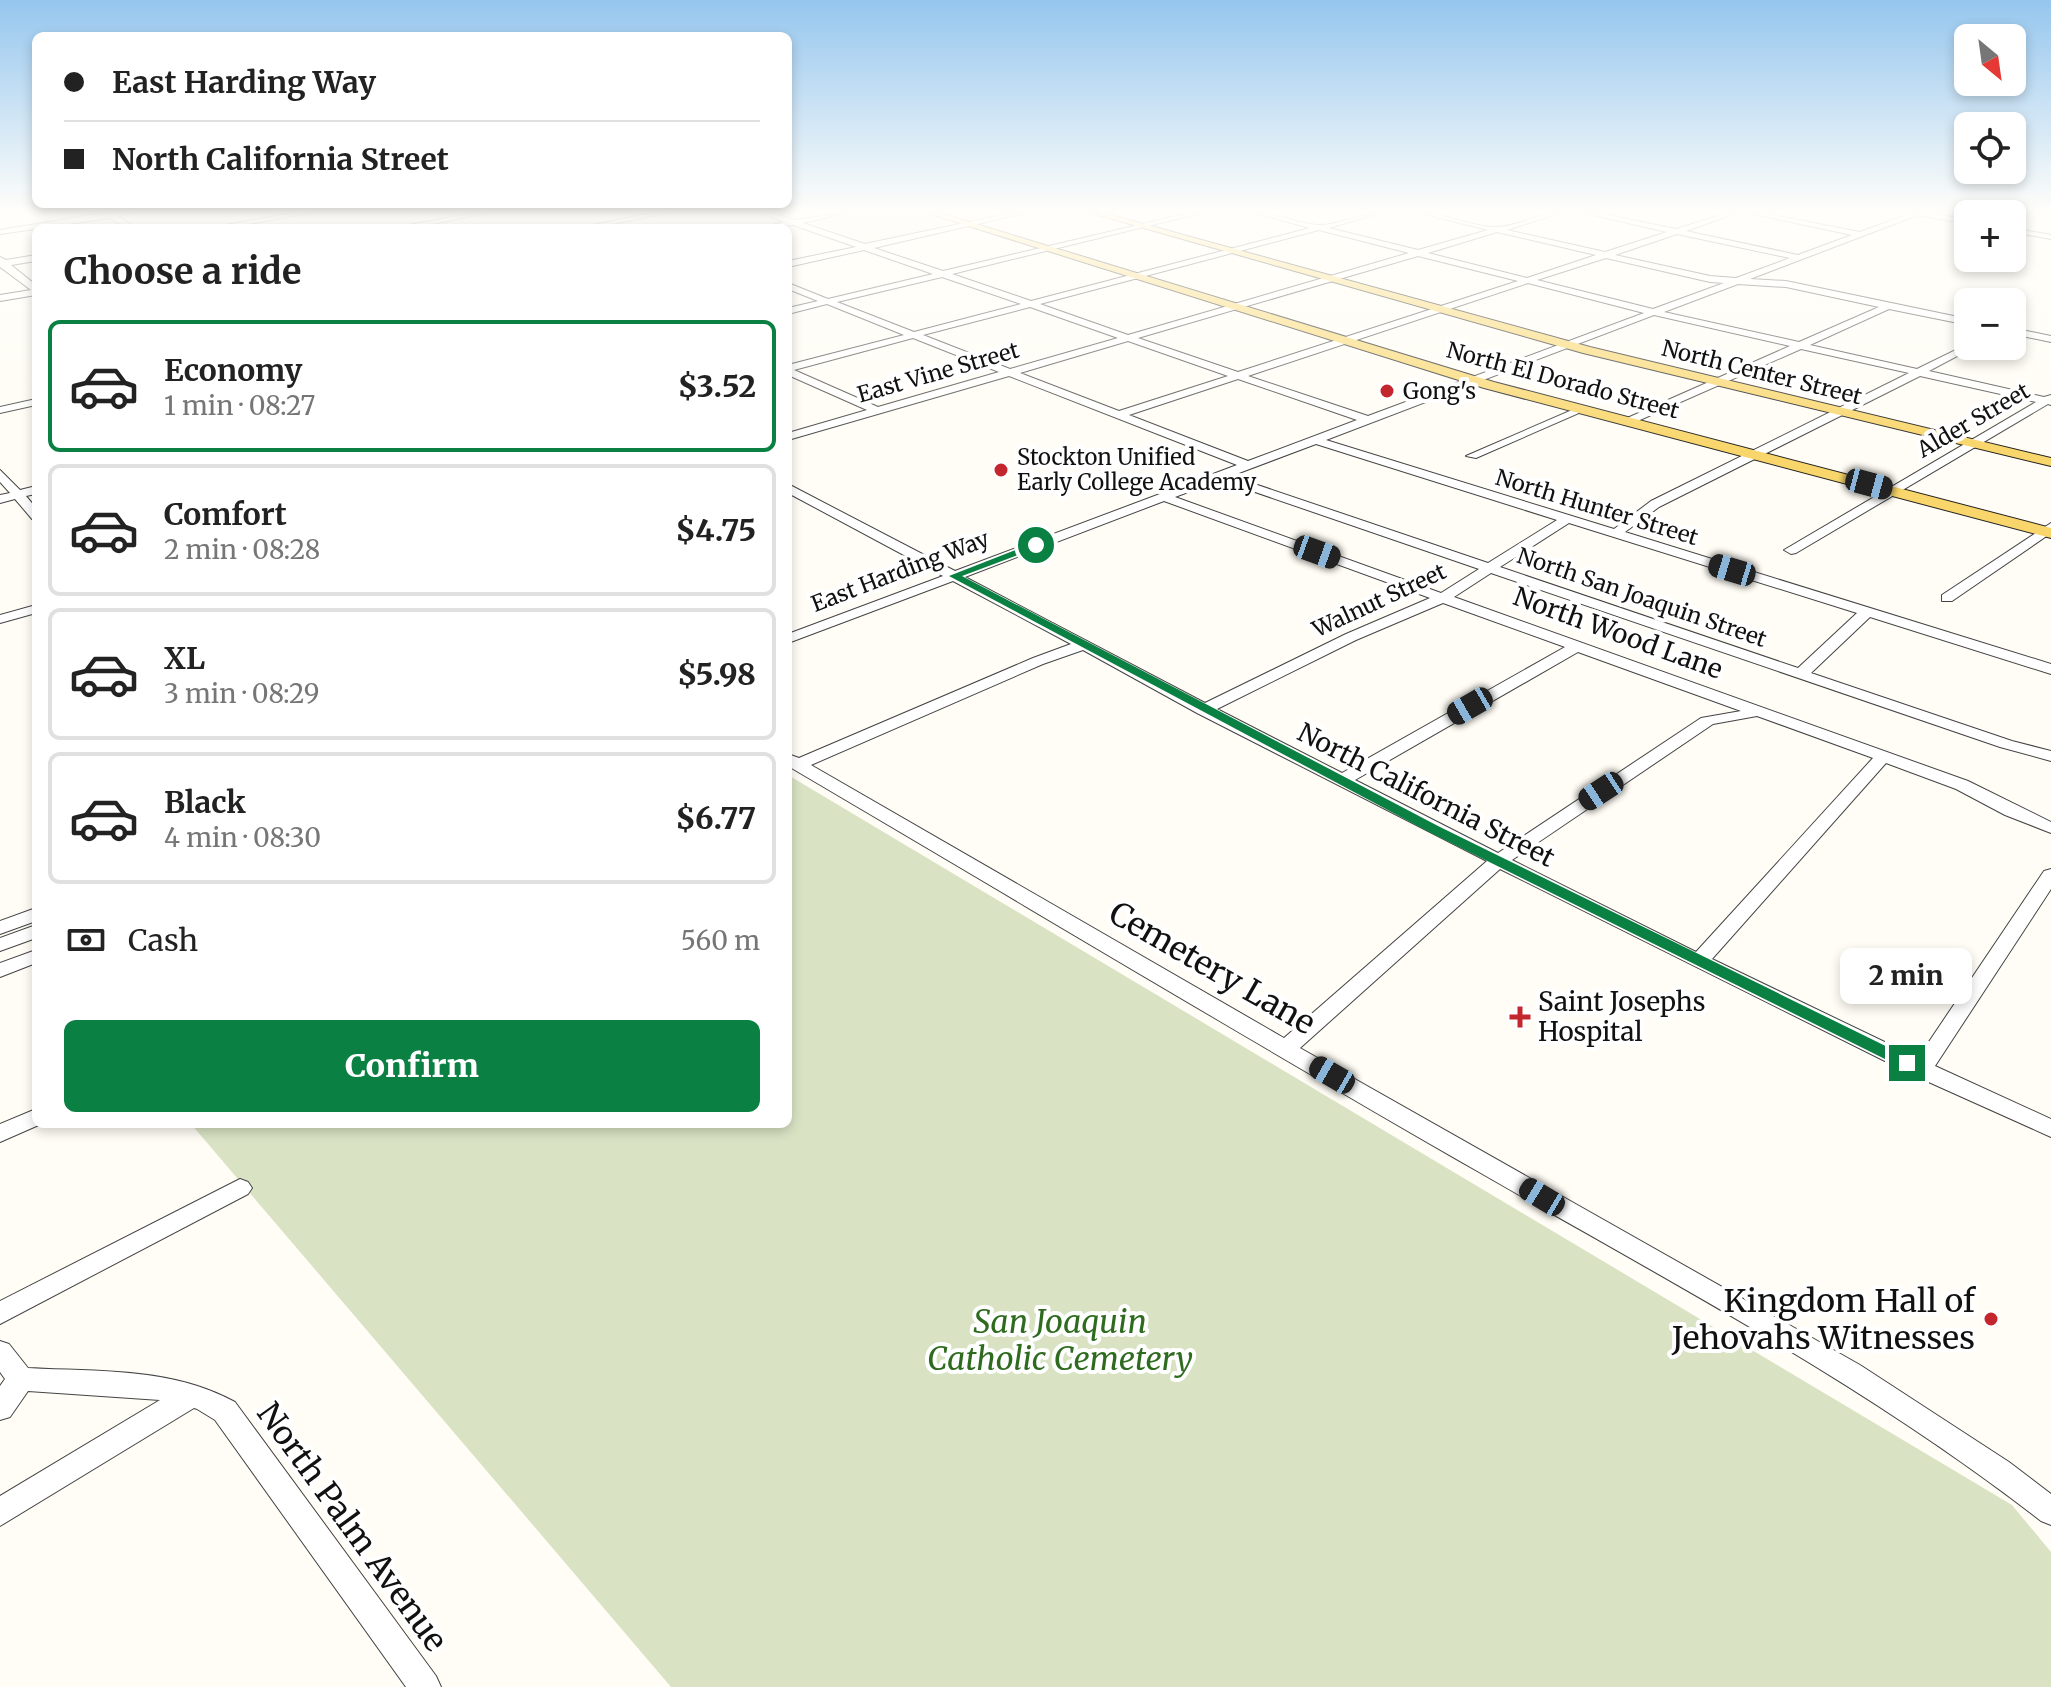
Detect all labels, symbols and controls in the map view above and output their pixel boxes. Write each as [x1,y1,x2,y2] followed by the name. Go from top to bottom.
[1954,24,2026,96] north arrow
[1954,24,2026,360] map controls
[112,63,376,101] text: East Harding Way
[1954,112,2026,184] button: locate
[112,140,449,178] text: North California Street
[1954,200,2026,272] button: +
[64,249,301,294] text: Choose a ride
[1954,288,2026,360] button: −
[1659,334,1865,411] street label: North Center Street
[854,335,1023,408] street label: East Vine Street
[1444,335,1683,425] street label: North El Dorado Street
[68,350,140,422] icon: car
[164,351,302,389] text: Economy
[678,367,756,405] text: $3.52
[1911,376,2035,464] street label: Alder Street
[1403,377,1476,405] place label: Gong's
[1378,382,1396,400] marker: Gong's
[164,389,315,422] text: 1 min · 08:27
[1017,443,1256,496] place label: Stockton Unified Early College Academy
[992,461,1010,479] marker: Stockton Unified Early College Academy
[1492,463,1702,551] street label: North Hunter Street
[1843,466,1895,502] car
[68,494,140,566] icon: car
[164,495,287,533] text: Comfort
[675,511,756,549] text: $4.75
[807,524,993,618] street label: East Harding Way
[1018,527,1054,563] route start
[164,533,320,566] text: 2 min · 08:28
[1290,533,1344,571] car
[1514,541,1771,653] street label: North San Joaquin Street
[1706,552,1758,588] car
[1307,557,1451,644] street label: Walnut Street
[1509,579,1727,686] street label: North Wood Lane
[68,638,140,710] icon: car
[164,639,205,677] text: XL
[677,655,756,693] text: $5.98
[164,677,320,710] text: 3 min · 08:29
[1443,684,1497,728] car
[1292,715,1560,874] street label: North California Street
[1574,768,1628,814] car
[68,782,140,854] icon: car
[164,783,246,821] text: Black
[675,799,756,837] text: $6.77
[164,821,321,854] text: 4 min · 08:30
[1102,893,1322,1043] street label: Cemetery Lane
[64,918,108,962] icon: cash
[128,921,198,959] text: Cash
[681,924,760,957] text: 560 m
[1841,947,1973,1003] callout: 2 min
[1869,959,1943,992] text: 2 min
[1538,985,1705,1048] place label: Saint Josephs Hospital
[1509,1006,1531,1028] marker: Saint Josephs Hospital
[64,1020,760,1112] button: Confirm
[1889,1045,1925,1081] route end
[1305,1053,1359,1097] car
[1515,1174,1569,1220] car
[1671,1281,1977,1358] place label: Kingdom Hall of Jehovahs Witnesses
[927,1302,1193,1379] park label: San Joaquin Catholic Cemetery
[1982,1310,2000,1328] marker: Kingdom Hall of Jehovahs Witnesses
[248,1395,456,1659] street label: North Palm Avenue

